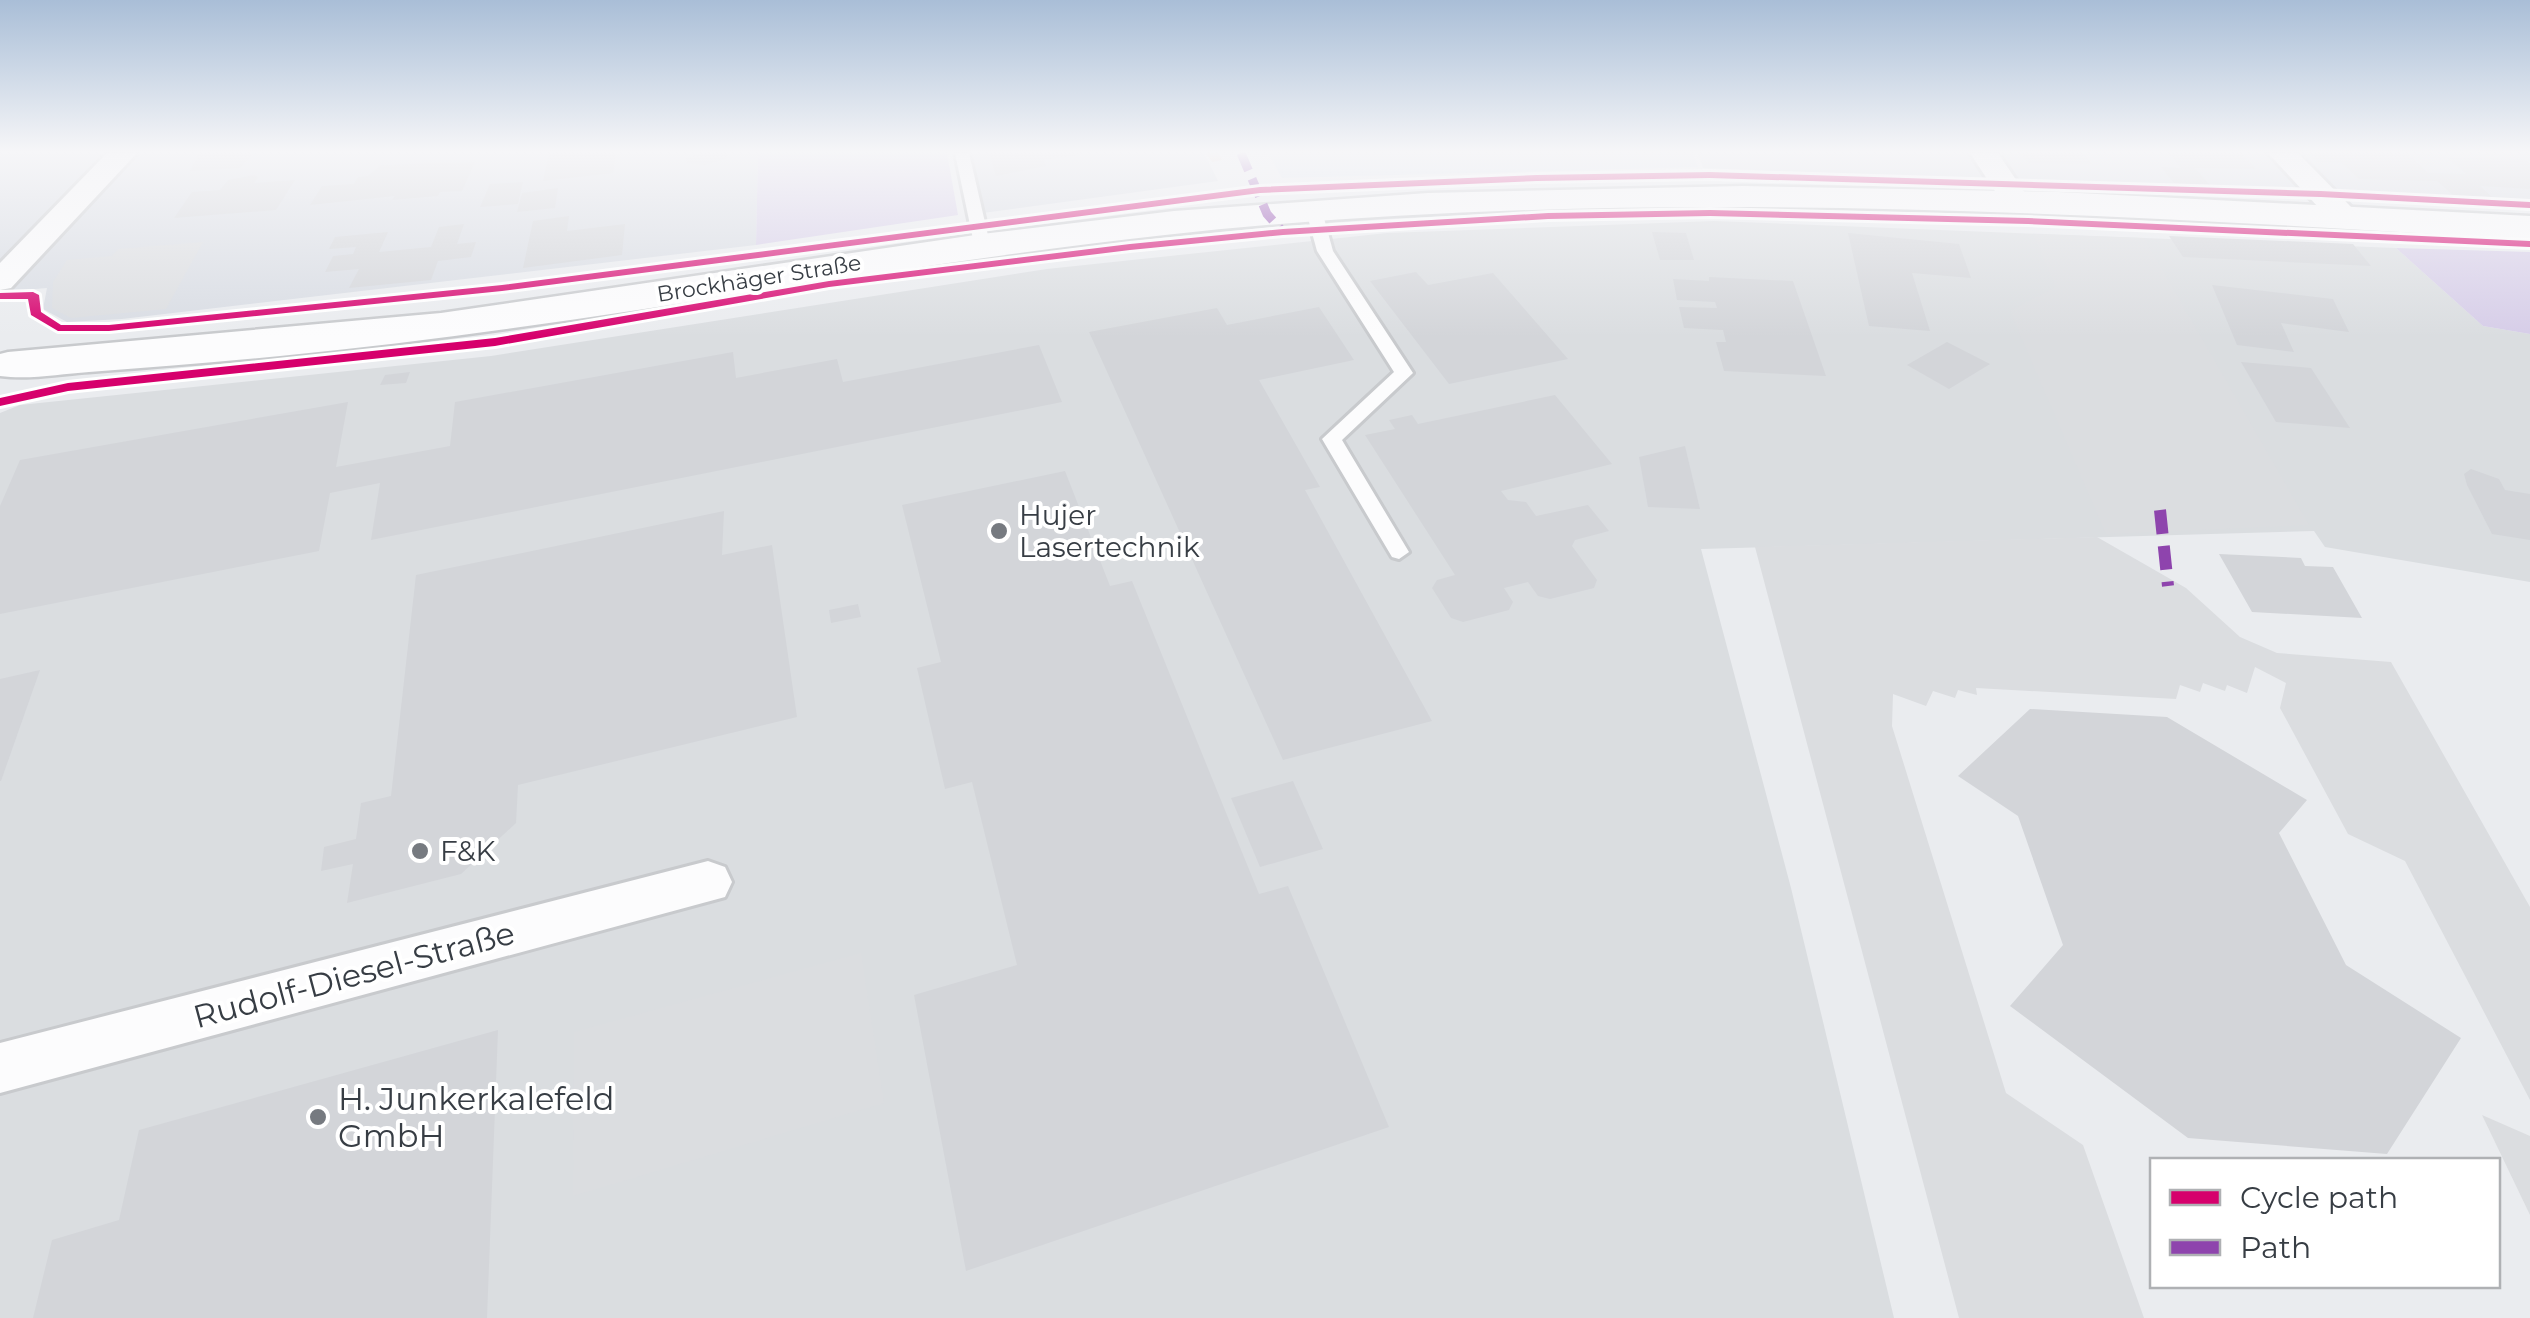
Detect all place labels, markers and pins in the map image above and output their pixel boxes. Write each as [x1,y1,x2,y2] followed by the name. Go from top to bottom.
[1019,498,1200,564] place label: Hujer Lasertechnik
[988,520,1010,542] marker: Hujer Lasertechnik
[440,834,496,868] place label: F&K
[409,840,431,862] marker: F&K
[338,1079,615,1155] place label: H. Junkerkalefeld GmbH
[307,1106,329,1128] marker: H. Junkerkalefeld GmbH

